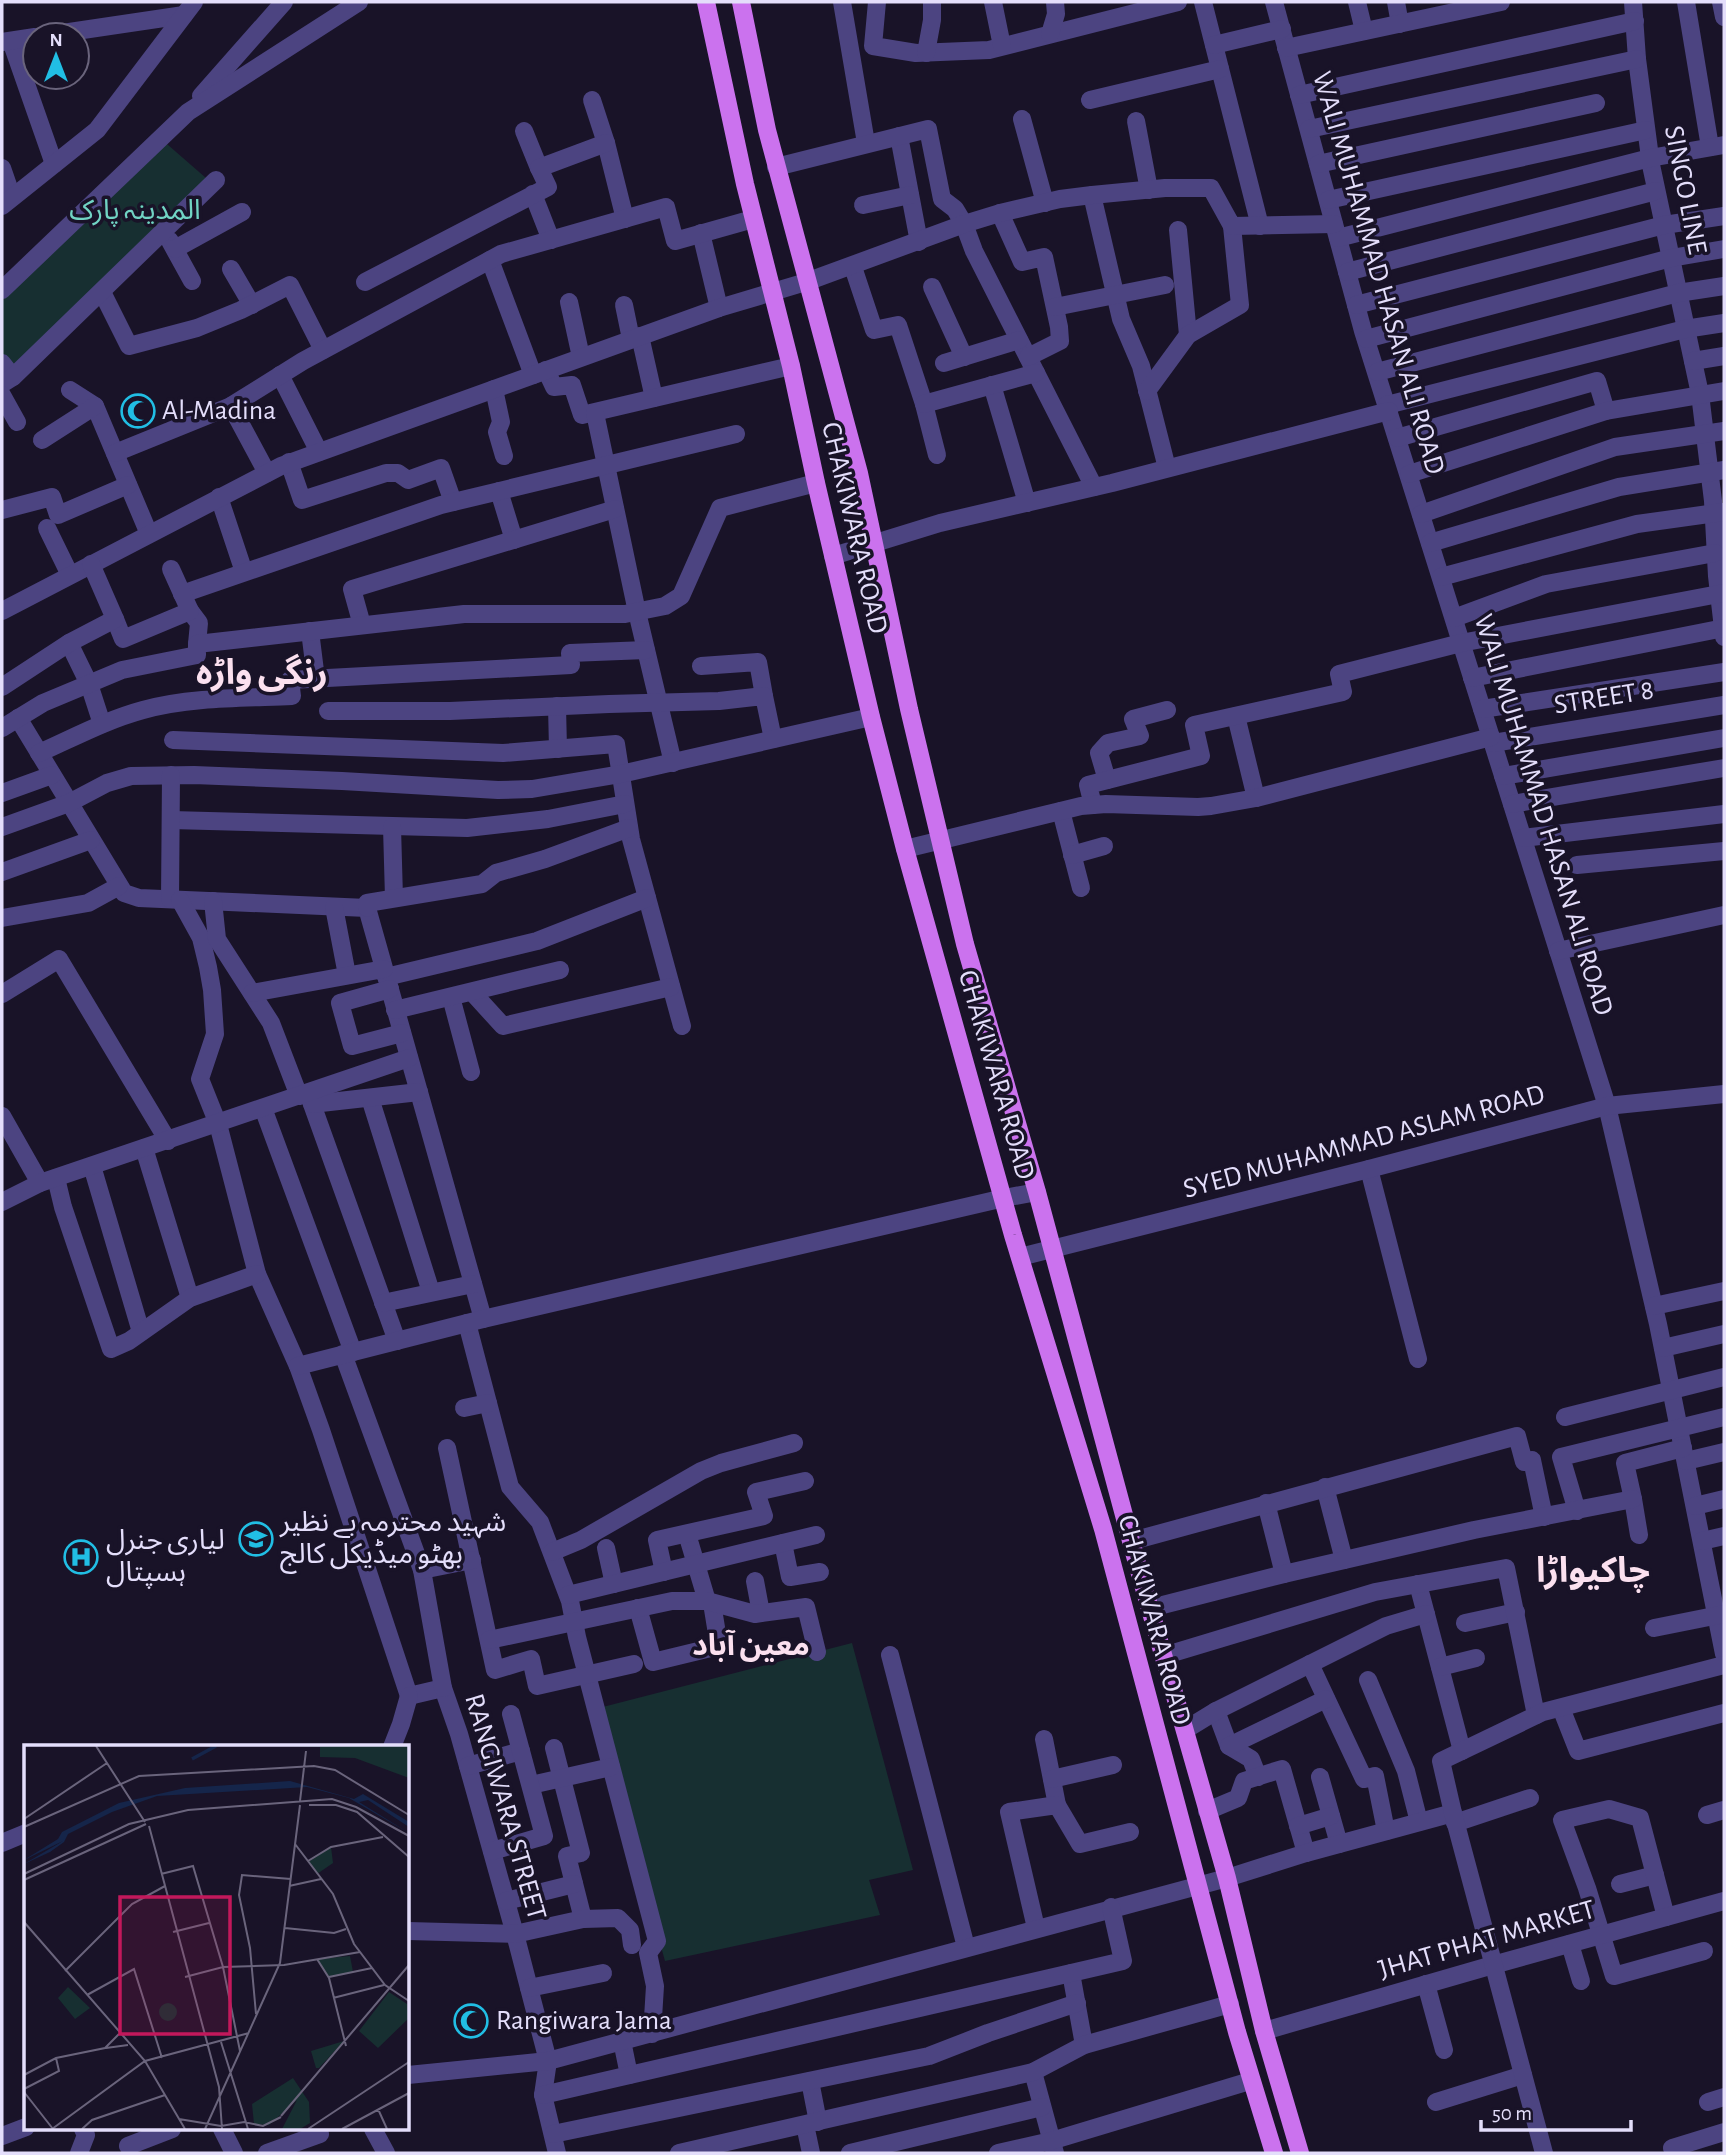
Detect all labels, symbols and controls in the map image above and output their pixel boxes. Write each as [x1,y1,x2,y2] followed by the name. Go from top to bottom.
[21,21,91,91] north arrow
[49,31,63,50] text: N
[1307,68,1449,478] street label: WALI MUHAMMAD HASAN ALI ROAD
[1659,123,1711,257] street label: SINGO LINE
[69,197,201,227] park label: المدینہ پارک
[119,392,157,430] mosque icon: Al-Madina
[162,397,276,425] place label: Al-Madina
[816,420,892,636] street label: CHAKIWARA ROAD
[1469,611,1617,1019] street label: WALI MUHAMMAD HASAN ALI ROAD
[196,653,328,693] district label: رنگی واڑہ
[1552,676,1656,720] street label: STREET 8
[953,967,1039,1183] street label: CHAKIWARA ROAD
[1180,1080,1548,1204] street label: SYED MUHAMMAD ASLAM ROAD
[279,1509,506,1574] place label: شہید محترمہ بے نظیر بھٹو میڈیکل کالج
[1113,1512,1195,1728] street label: CHAKIWARA ROAD
[237,1520,275,1558] school or university icon: شہید محترمہ بے نظیر بھٹو میڈیکل کالج
[106,1527,225,1589] place label: لیاری جنرل ہسپتال
[62,1538,100,1576] hospital icon: لیاری جنرل ہسپتال
[1536,1554,1650,1593] district label: چاکیواڑا
[692,1629,810,1662] district label: معین آباد
[459,1691,551,1924] street label: RANGIWARA STREET
[24,1745,410,2130] inset map
[1376,1896,1599,1984] street label: JHAT PHAT MARKET
[452,2002,490,2040] mosque icon: Rangiwara Jama
[496,2007,672,2035] place label: Rangiwara Jama
[1481,2088,1632,2132] scale bar
[1492,2103,1532,2124] text: 50 m

